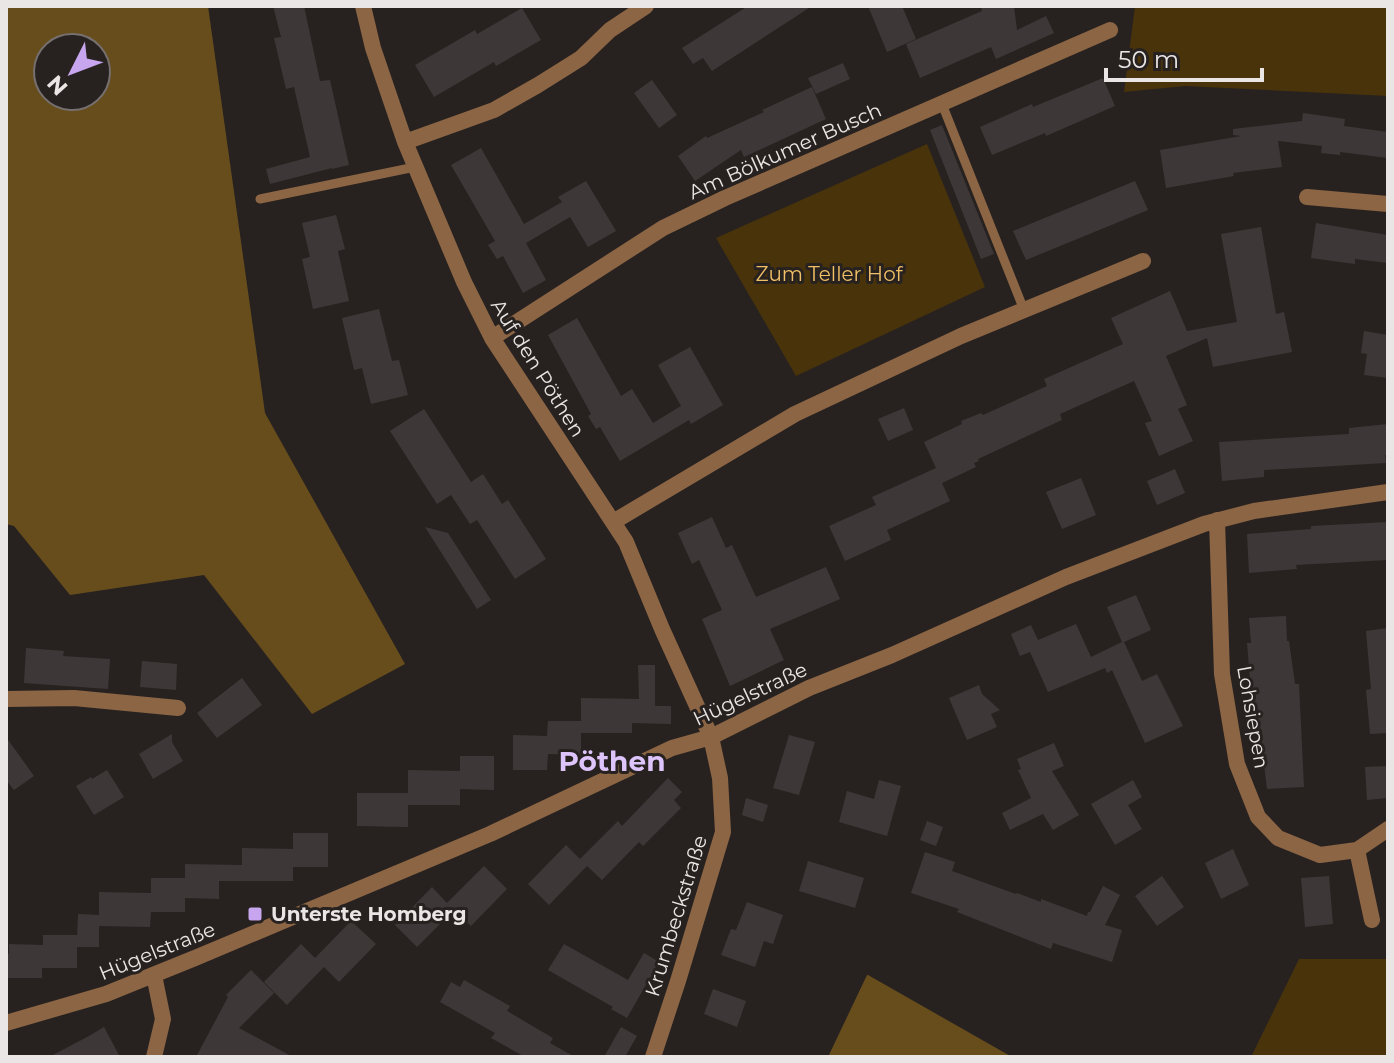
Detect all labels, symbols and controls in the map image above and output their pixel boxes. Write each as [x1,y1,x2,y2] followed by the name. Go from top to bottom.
[32,32,112,112] north arrow
[1106,32,1262,82] scale bar
[1118,45,1179,74] text: 50 m
[42,69,73,101] text: N
[685,98,885,204] street label: Am Bölkumer Busch
[756,262,904,286] park label: Zum Teller Hof
[486,295,590,441] street label: Auf den Pöthen
[689,657,811,731] street label: Hügelstraße
[1232,664,1274,770] street label: Lohsiepen
[558,744,666,778] district label: Pöthen
[640,832,712,1000] street label: Krumbeckstraße
[271,902,467,926] place label: Unterste Homberg
[246,905,264,923] marker: Unterste Homberg
[95,917,219,985] street label: Hügelstraße

